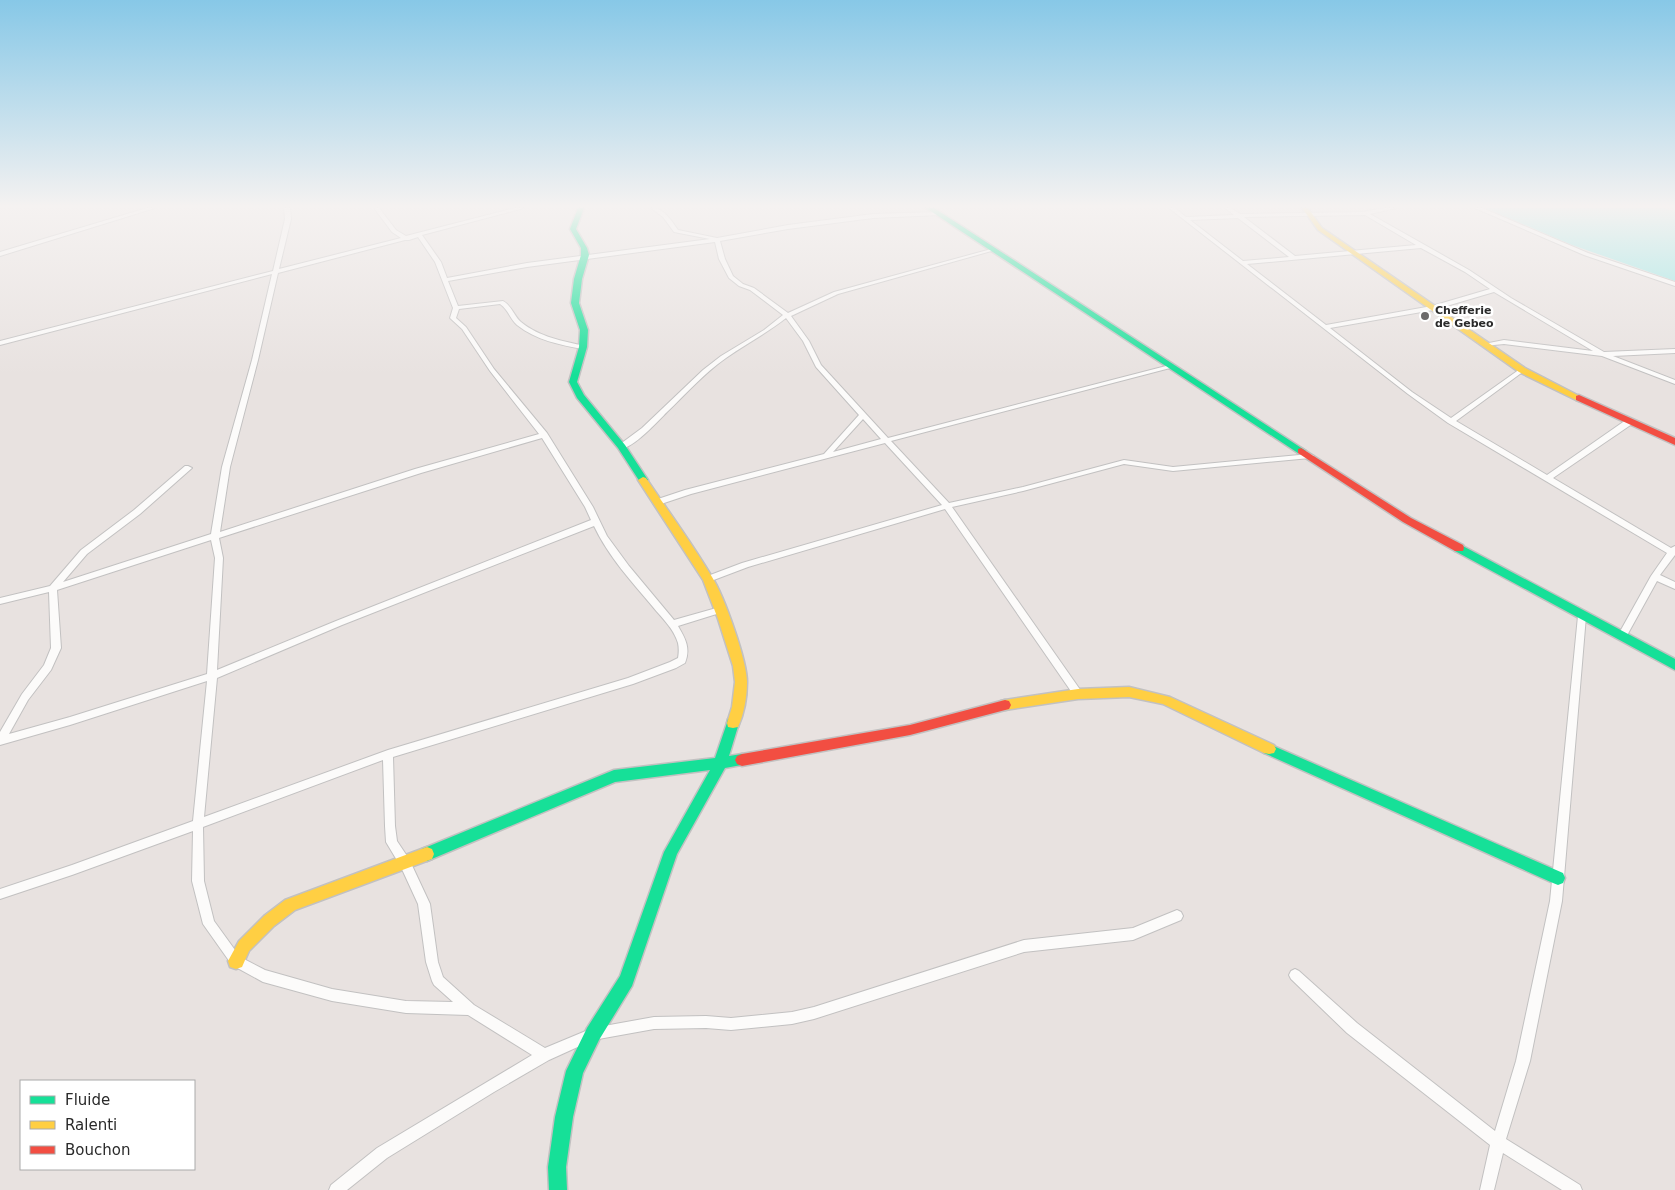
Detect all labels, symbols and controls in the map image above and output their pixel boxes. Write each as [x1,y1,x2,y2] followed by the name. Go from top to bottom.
[1435,304,1494,330] place label: Chefferie de Gebeo
[1419,310,1431,322] marker: Chefferie de Gebeo
[20,1080,195,1170] legend
[65,1091,110,1109] text: Fluide
[65,1116,117,1134] text: Ralenti
[65,1141,130,1159] text: Bouchon

